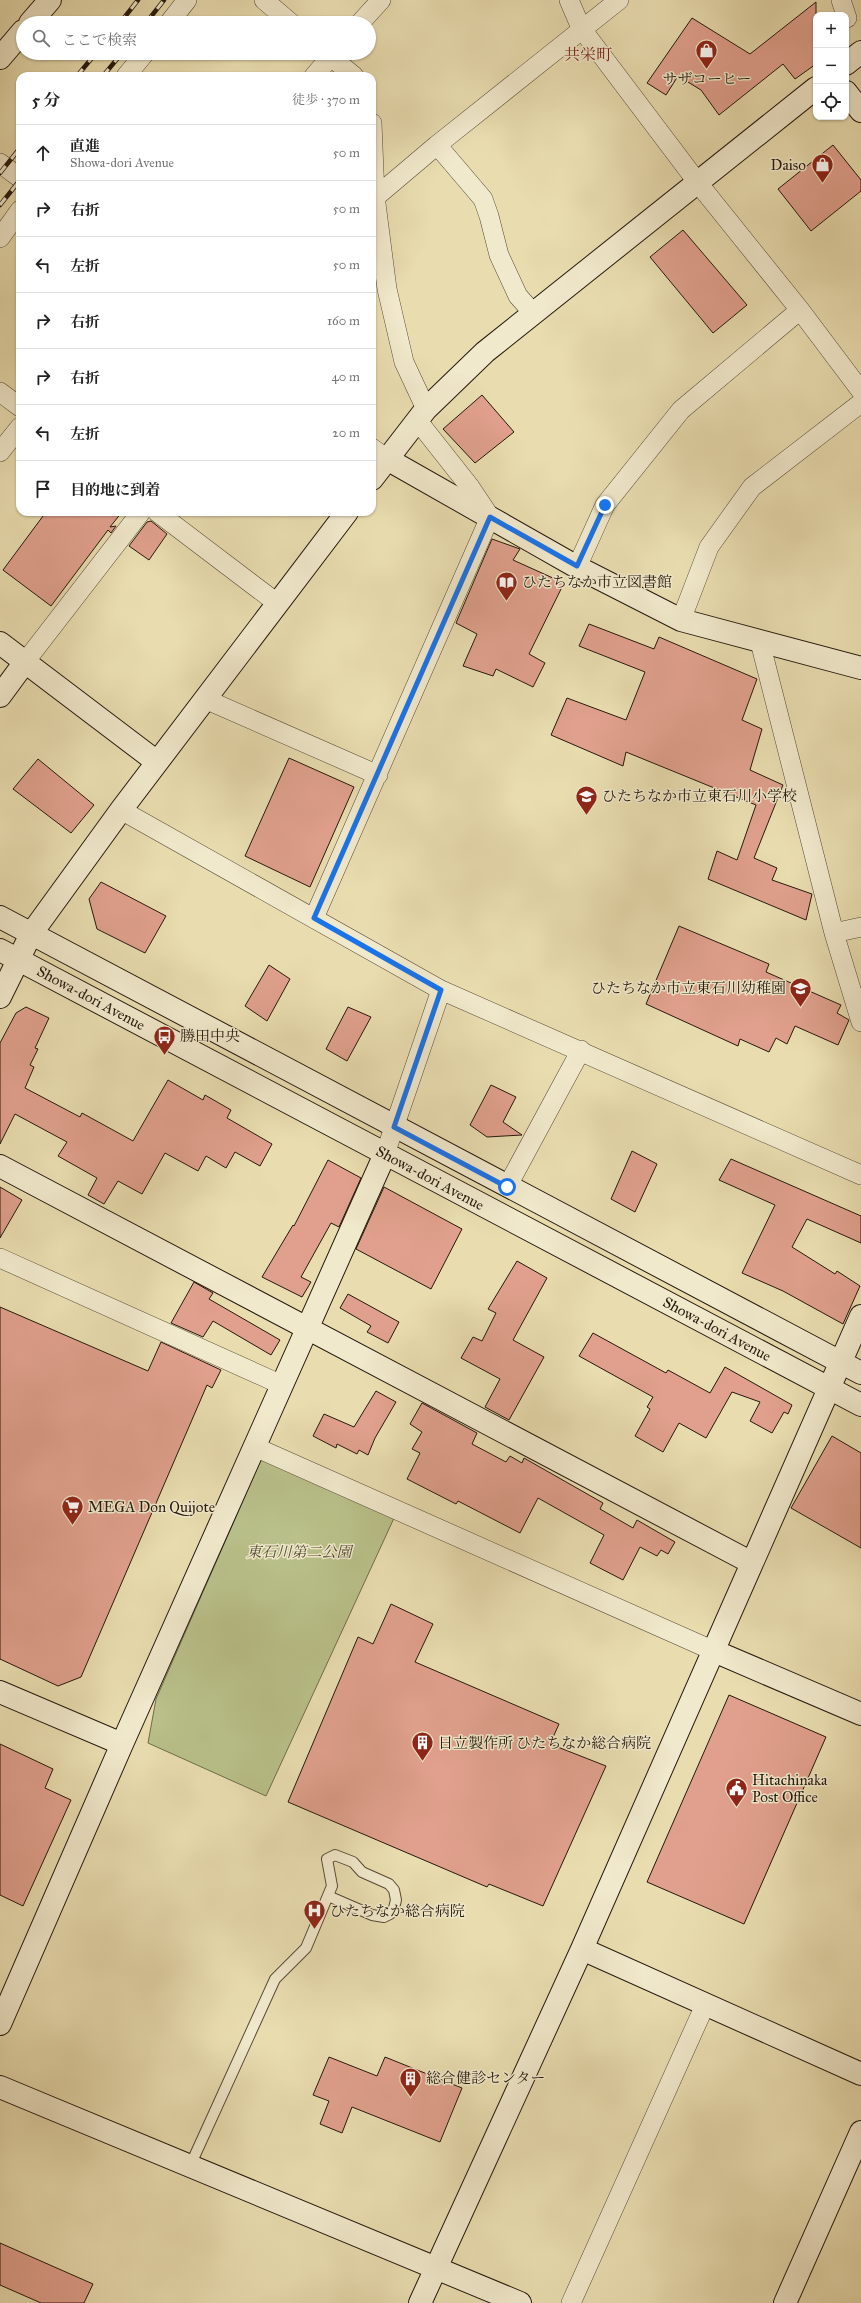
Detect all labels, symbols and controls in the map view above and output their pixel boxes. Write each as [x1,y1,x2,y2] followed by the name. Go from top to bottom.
[813,12,849,120] map controls
[813,12,849,48] button: +
[16,16,376,60] search box
[30,27,52,49] icon: search
[62,31,137,49] text: ここで検索
[694,37,720,70] shop icon: サザコーヒー
[564,45,612,64] district label: 共栄町
[813,48,849,84] button: −
[663,70,751,88] place label: サザコーヒー
[813,84,849,120] button: locate
[32,90,61,111] text: 5 分
[292,92,360,108] text: 徒歩 · 370 m
[70,137,100,155] text: 直進
[32,142,54,164] icon: ahead
[333,145,360,161] text: 50 m
[809,152,835,185] shop icon: Daiso
[70,155,174,171] text: Showa-dori Avenue
[771,156,806,174] place label: Daiso
[32,198,54,220] icon: right
[70,201,100,219] text: 右折
[333,201,360,217] text: 50 m
[32,254,54,276] icon: left
[70,257,100,275] text: 左折
[333,257,360,273] text: 50 m
[32,310,54,332] icon: right
[70,313,100,331] text: 右折
[327,313,360,329] text: 160 m
[32,366,54,388] icon: right
[70,369,100,387] text: 右折
[331,369,360,385] text: 40 m
[32,422,54,444] icon: left
[70,425,100,443] text: 左折
[332,425,360,441] text: 20 m
[32,478,54,500] icon: arrive
[70,481,160,499] text: 目的地に到着
[596,496,614,514] route end
[494,569,520,602] library icon: ひたちなか市立図書館
[522,573,672,591] place label: ひたちなか市立図書館
[574,783,600,816] school or university icon: ひたちなか市立東石川小学校
[602,787,797,805] place label: ひたちなか市立東石川小学校
[34,962,148,1034] street label: Showa-dori Avenue
[788,975,814,1008] school or university icon: ひたちなか市立東石川幼稚園
[591,979,786,997] place label: ひたちなか市立東石川幼稚園
[152,1023,178,1056] bus stop icon: 勝田中央
[180,1027,240,1045] place label: 勝田中央
[373,1142,487,1214] street label: Showa-dori Avenue
[498,1178,516,1196] route start
[660,1293,774,1365] street label: Showa-dori Avenue
[60,1494,86,1527] supermarket icon: MEGA Don Quijote
[88,1498,215,1516] place label: MEGA Don Quijote
[246,1543,354,1561] park label: 東石川第二公園
[410,1730,436,1763] building icon: 日立製作所 ひたちなか総合病院
[438,1734,651,1752] place label: 日立製作所 ひたちなか総合病院
[752,1771,828,1806] place label: Hitachinaka Post Office
[723,1776,749,1809] public building icon: Hitachinaka Post Office
[302,1898,328,1931] hospital icon: ひたちなか総合病院
[330,1902,465,1920] place label: ひたちなか総合病院
[398,2065,424,2098] building icon: 総合健診センター
[426,2069,545,2087] place label: 総合健診センター

